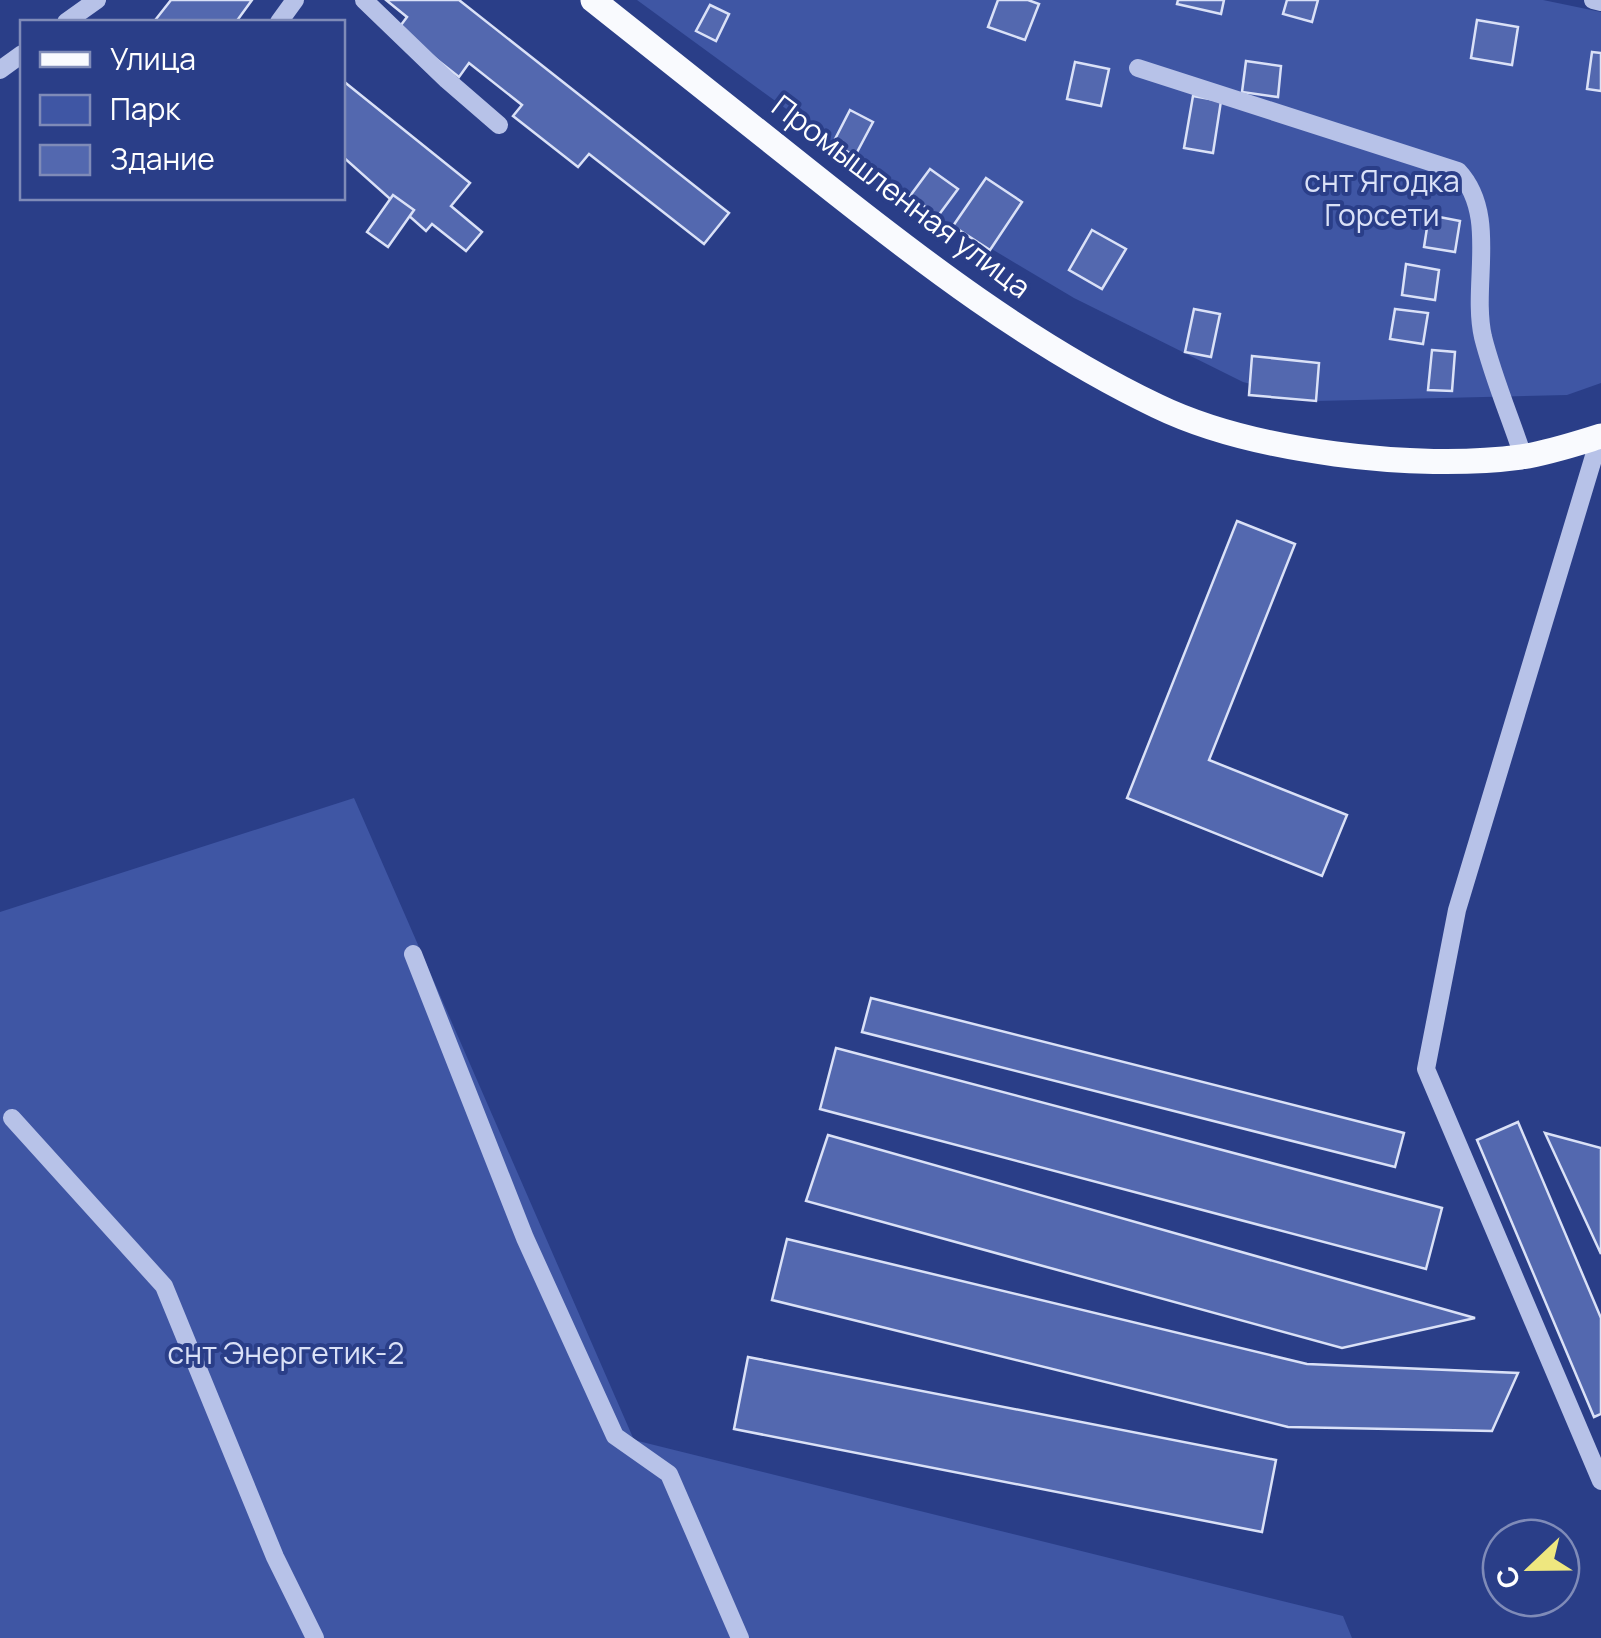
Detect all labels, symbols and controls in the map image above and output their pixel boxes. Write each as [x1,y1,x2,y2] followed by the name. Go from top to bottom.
[20,20,345,200] legend
[110,38,196,79] text: Улица
[764,85,1040,307] street label: Промышленная улица
[110,88,181,129] text: Парк
[110,138,215,179] text: Здание
[1304,160,1460,235] park label: снт Ягодка Горсети
[168,1332,404,1373] park label: снт Энергетик-2
[1481,1518,1581,1618] north arrow
[1485,1561,1528,1594] text: С

